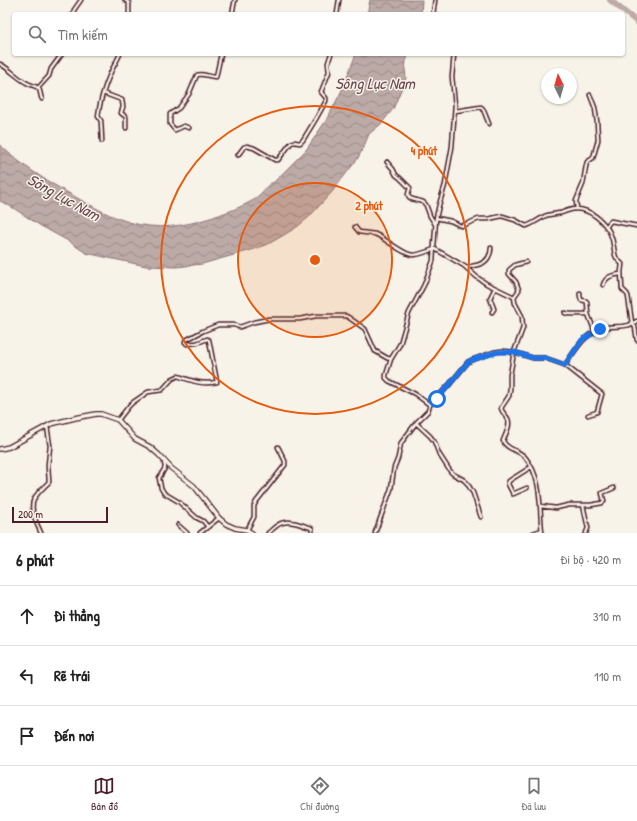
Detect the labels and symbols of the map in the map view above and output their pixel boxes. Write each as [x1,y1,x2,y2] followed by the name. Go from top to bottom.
[541,68,577,104] north arrow
[335,72,416,94] water label: Sông Lục Nam
[411,142,438,160] text: 4 phút
[24,168,105,226] water label: Sông Lục Nam
[355,197,384,215] text: 2 phút
[308,253,322,267] centre of rings
[591,320,609,338] route end
[428,390,446,408] route start
[12,505,108,524] scale bar

